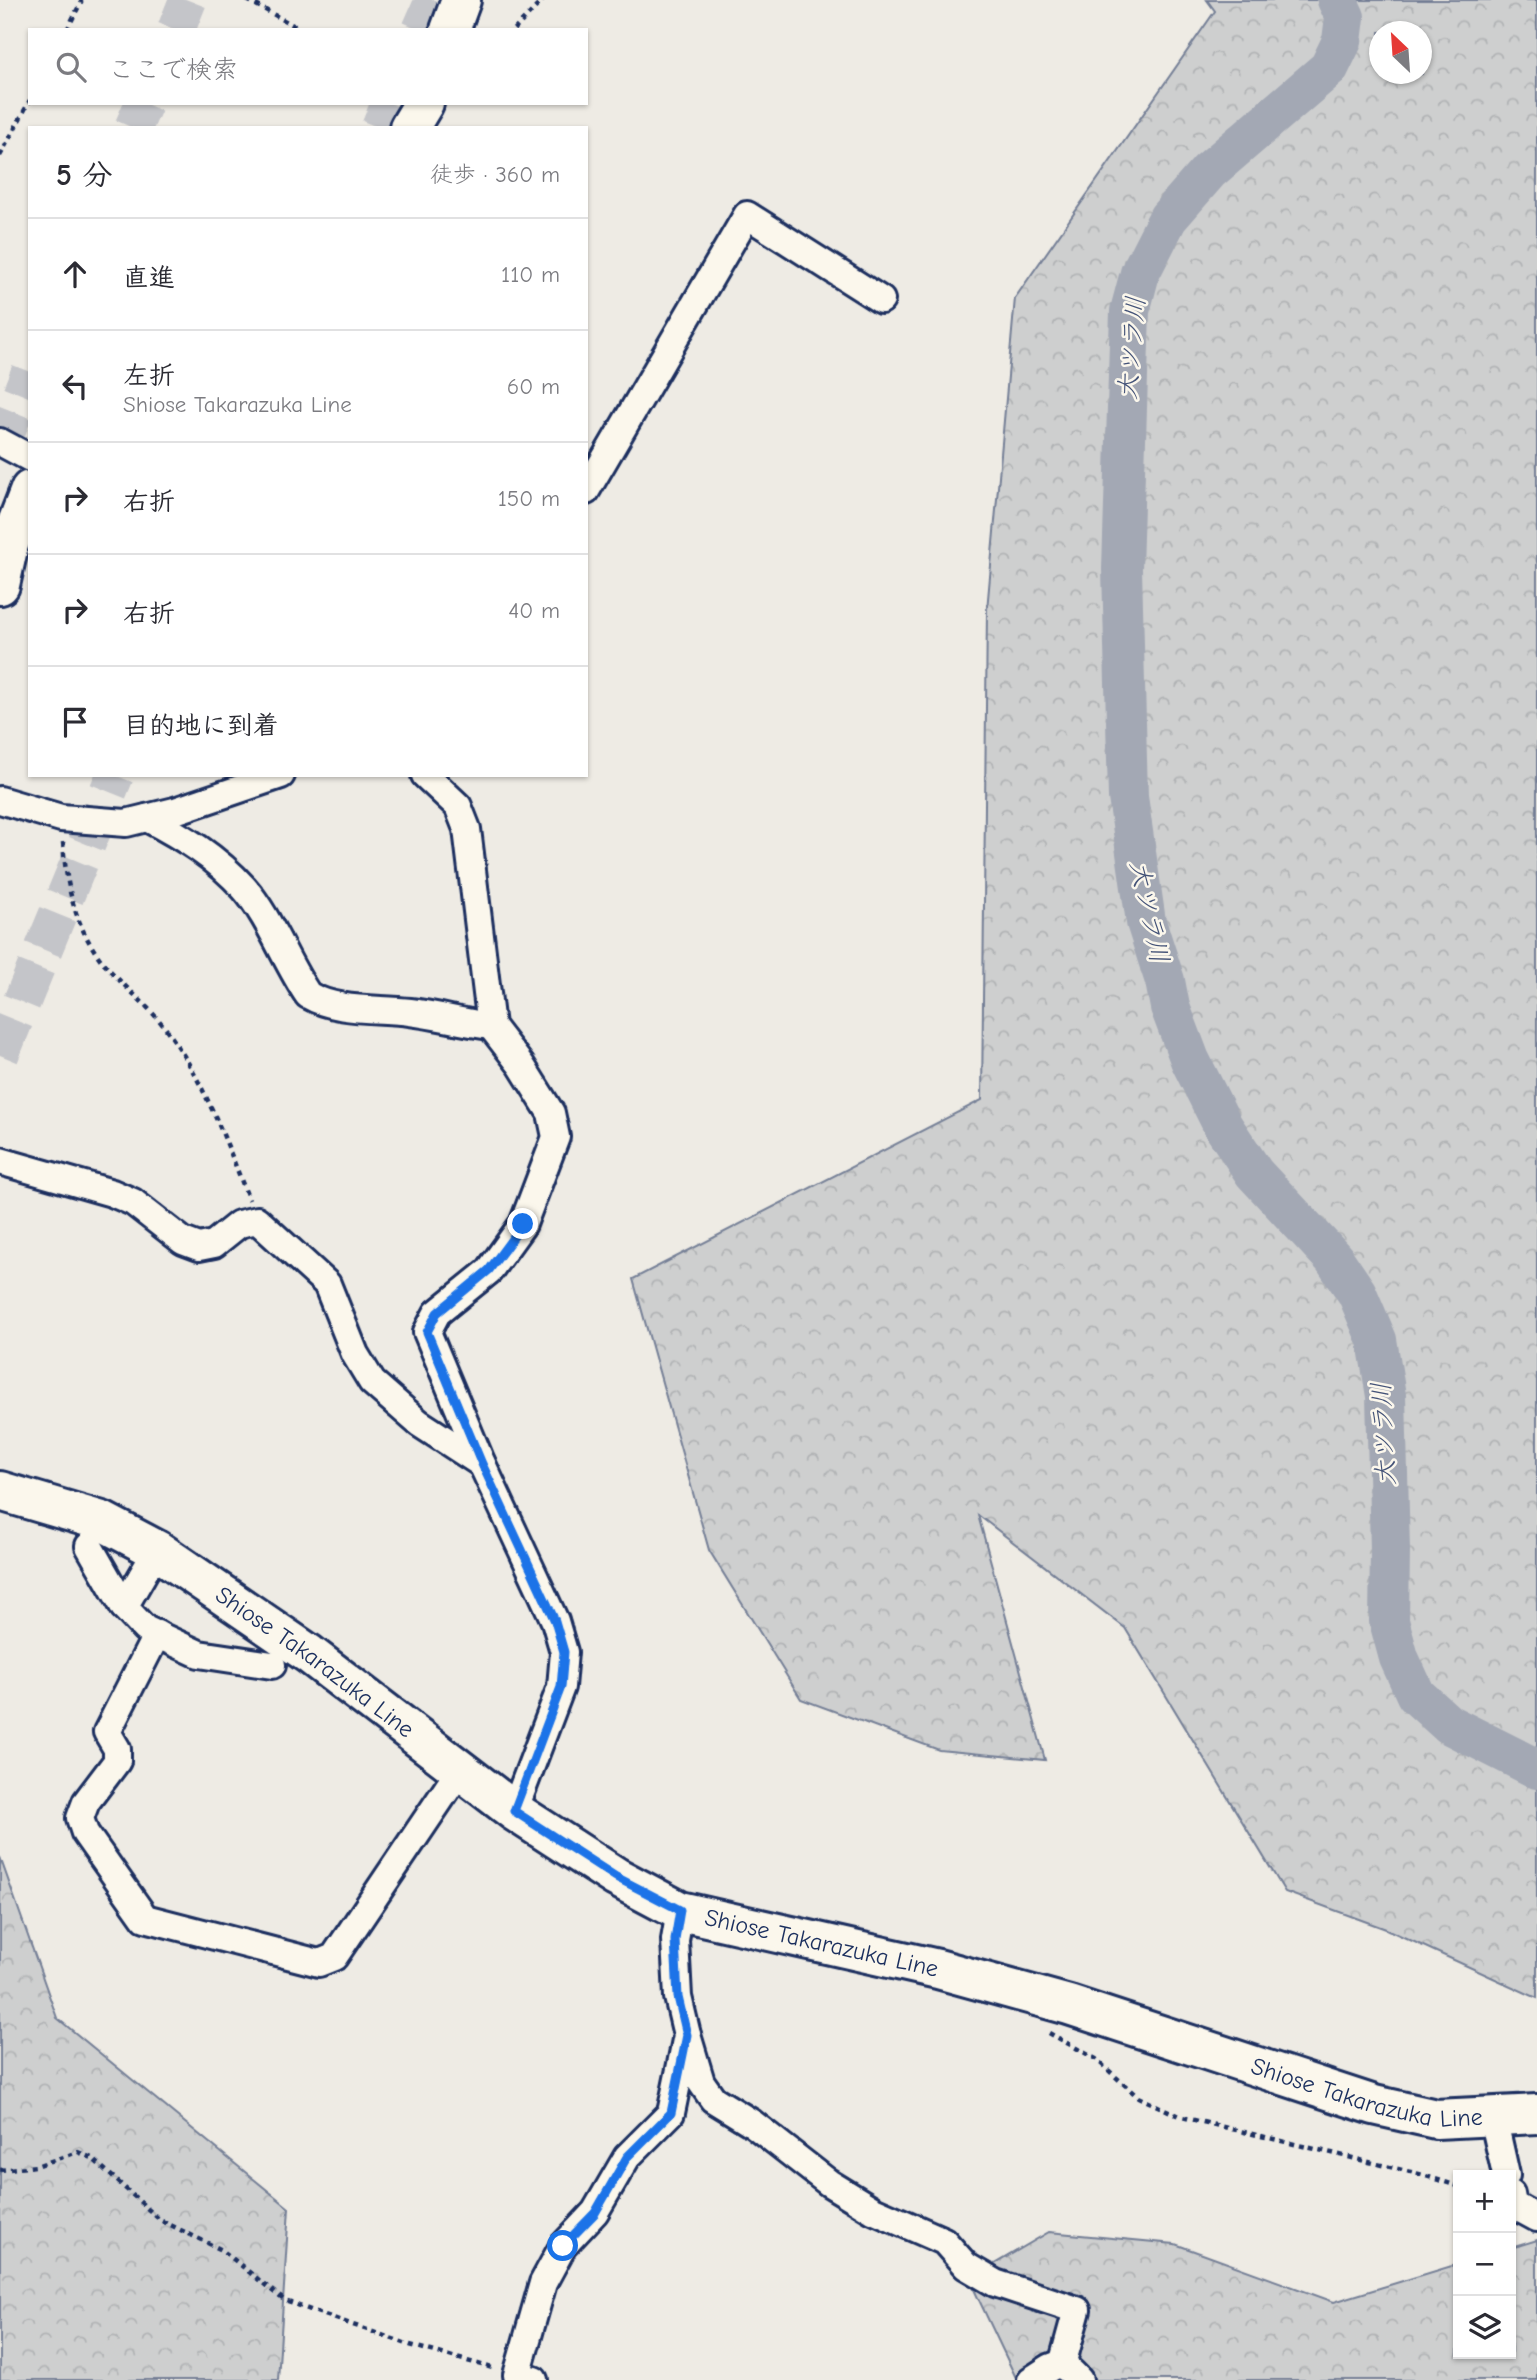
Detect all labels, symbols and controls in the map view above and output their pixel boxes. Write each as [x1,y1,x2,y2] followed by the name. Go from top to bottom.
[1369,21,1432,84] north arrow
[28,28,588,105] search box
[52,48,90,86] icon: search
[108,55,238,85] text: ここで検索
[56,158,113,193] text: 5 分
[430,161,560,188] text: 徒歩 · 360 m
[56,255,94,293] icon: ahead
[501,261,560,288] text: 110 m
[123,263,175,293] text: 直進
[1113,295,1151,401] water label: 大ツラ川
[123,361,175,391] text: 左折
[56,367,94,405] icon: left
[507,373,560,400] text: 60 m
[123,391,352,418] text: Shiose Takarazuka Line
[56,479,94,517] icon: right
[498,485,560,512] text: 150 m
[123,487,175,517] text: 右折
[56,591,94,629] icon: right
[508,597,560,624] text: 40 m
[123,599,175,629] text: 右折
[56,703,94,741] icon: arrive
[123,711,279,741] text: 目的地に到着
[1124,858,1174,966] water label: 大ツラ川
[507,1208,538,1239] route end
[1366,1381,1402,1487] water label: 大ツラ川
[210,1580,420,1743] street label: Shiose Takarazuka Line
[702,1903,941,1983] street label: Shiose Takarazuka Line
[1248,2052,1483,2134] street label: Shiose Takarazuka Line
[1453,2170,1516,2359] map controls
[1453,2170,1516,2233] button: +
[547,2230,578,2261] route start
[1453,2233,1516,2296] button: −
[1453,2296,1516,2359] button: layers

